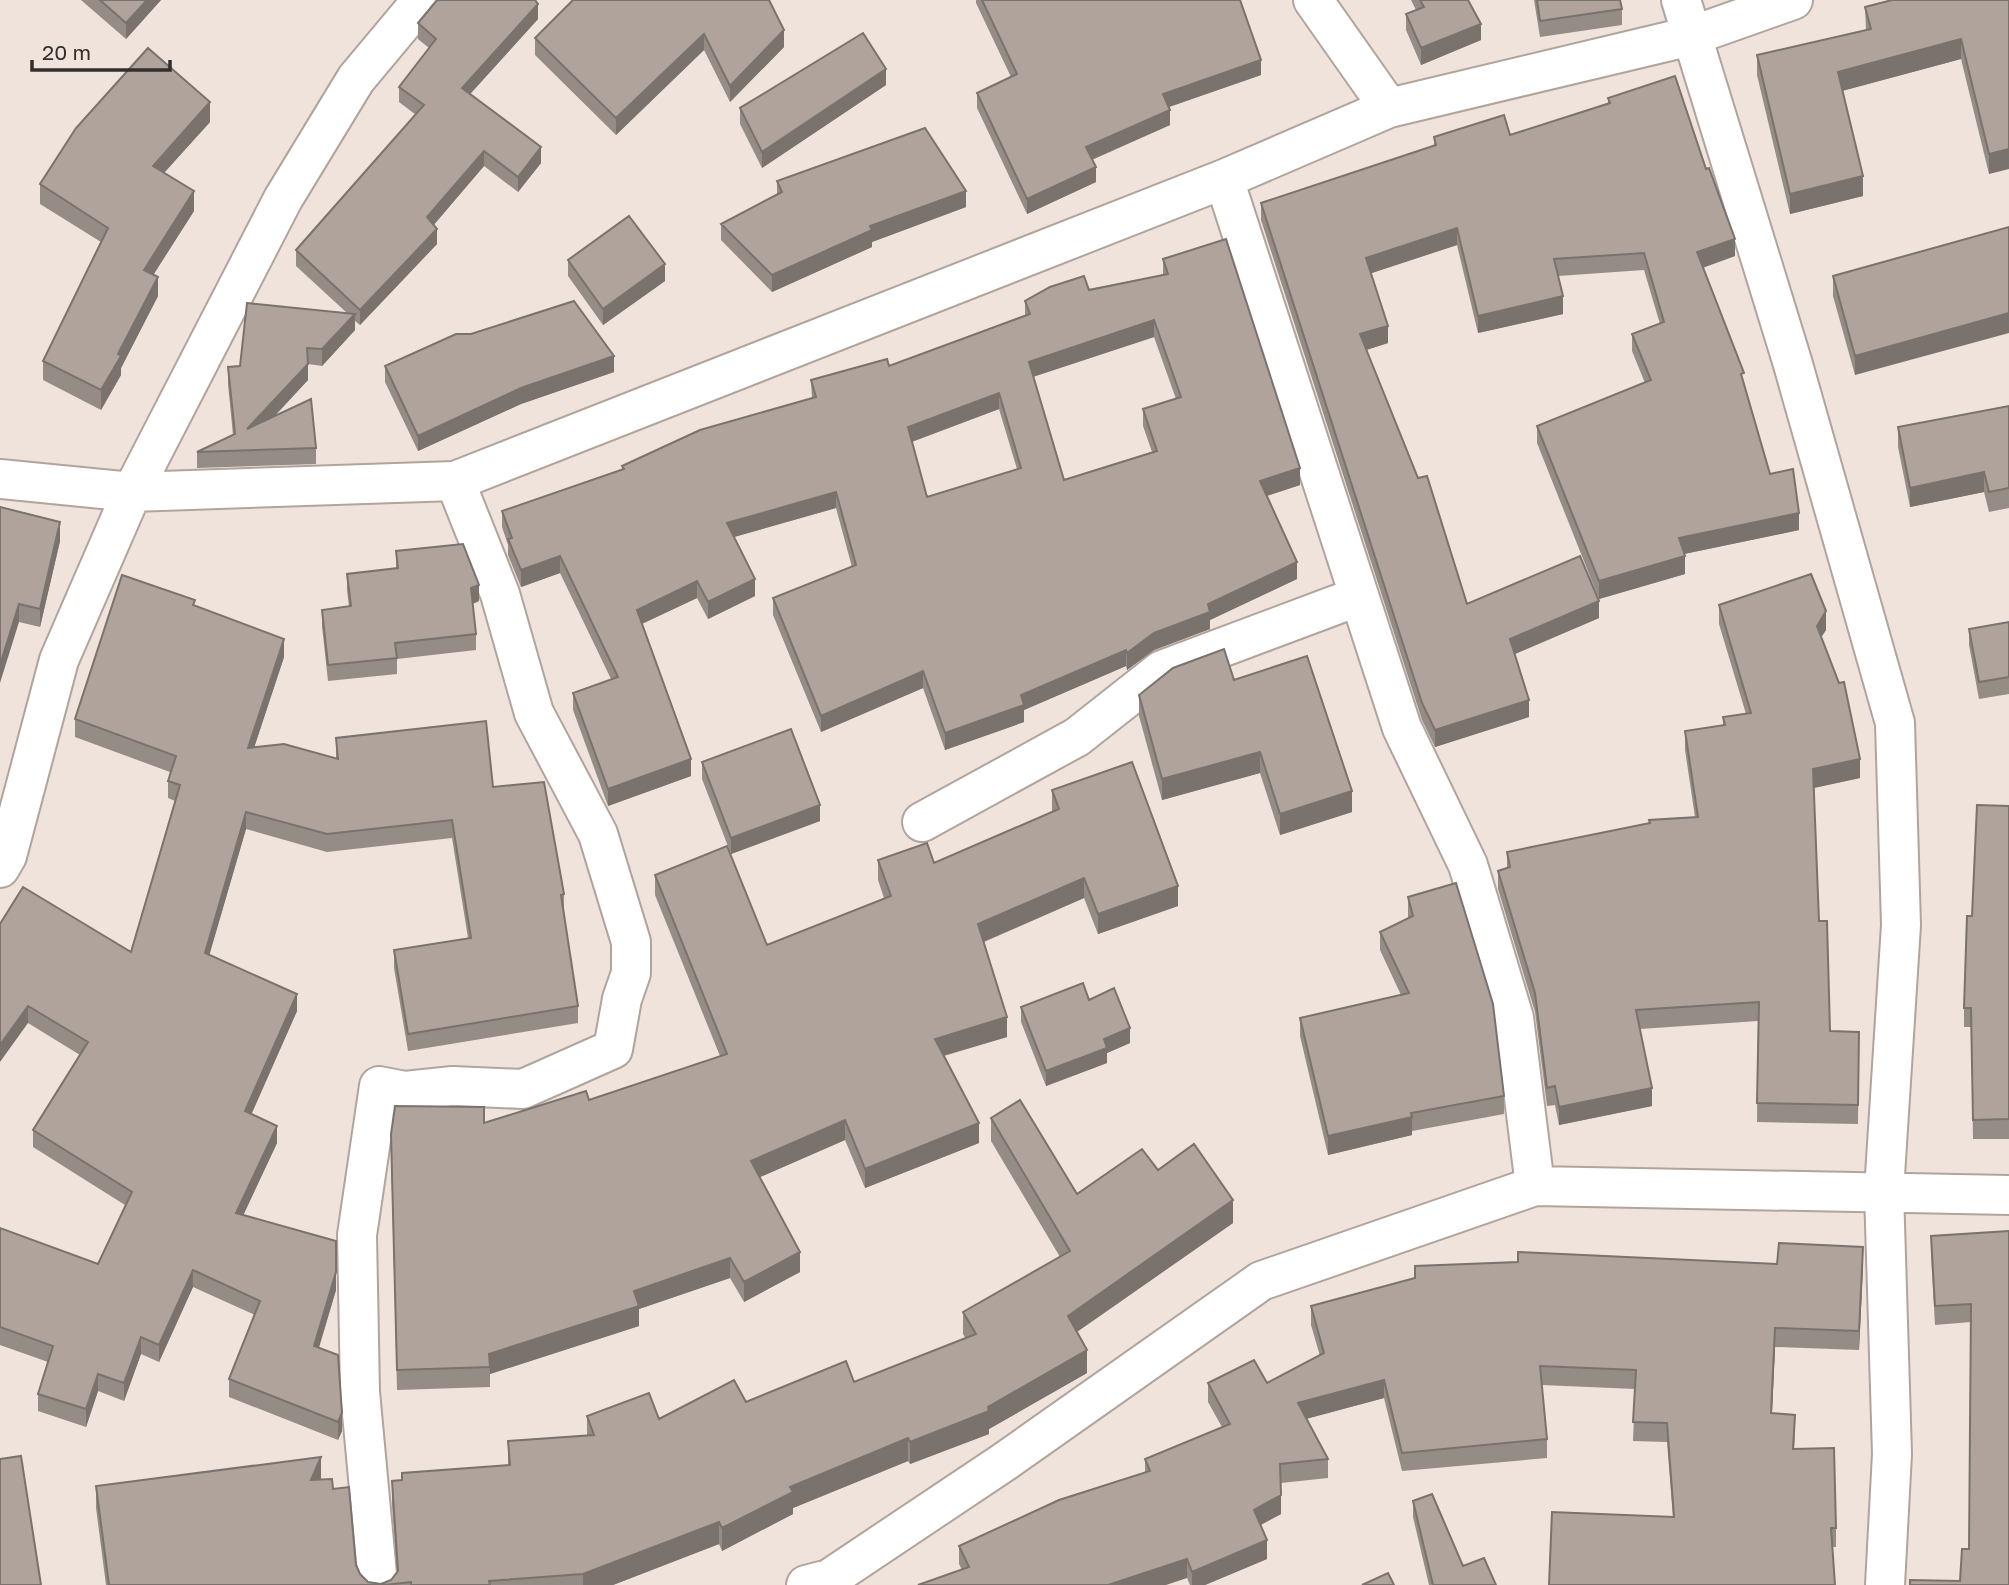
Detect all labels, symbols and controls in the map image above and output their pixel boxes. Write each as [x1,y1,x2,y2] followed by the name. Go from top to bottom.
[32,28,170,72] scale bar
[42,39,91,65] text: 20 m

